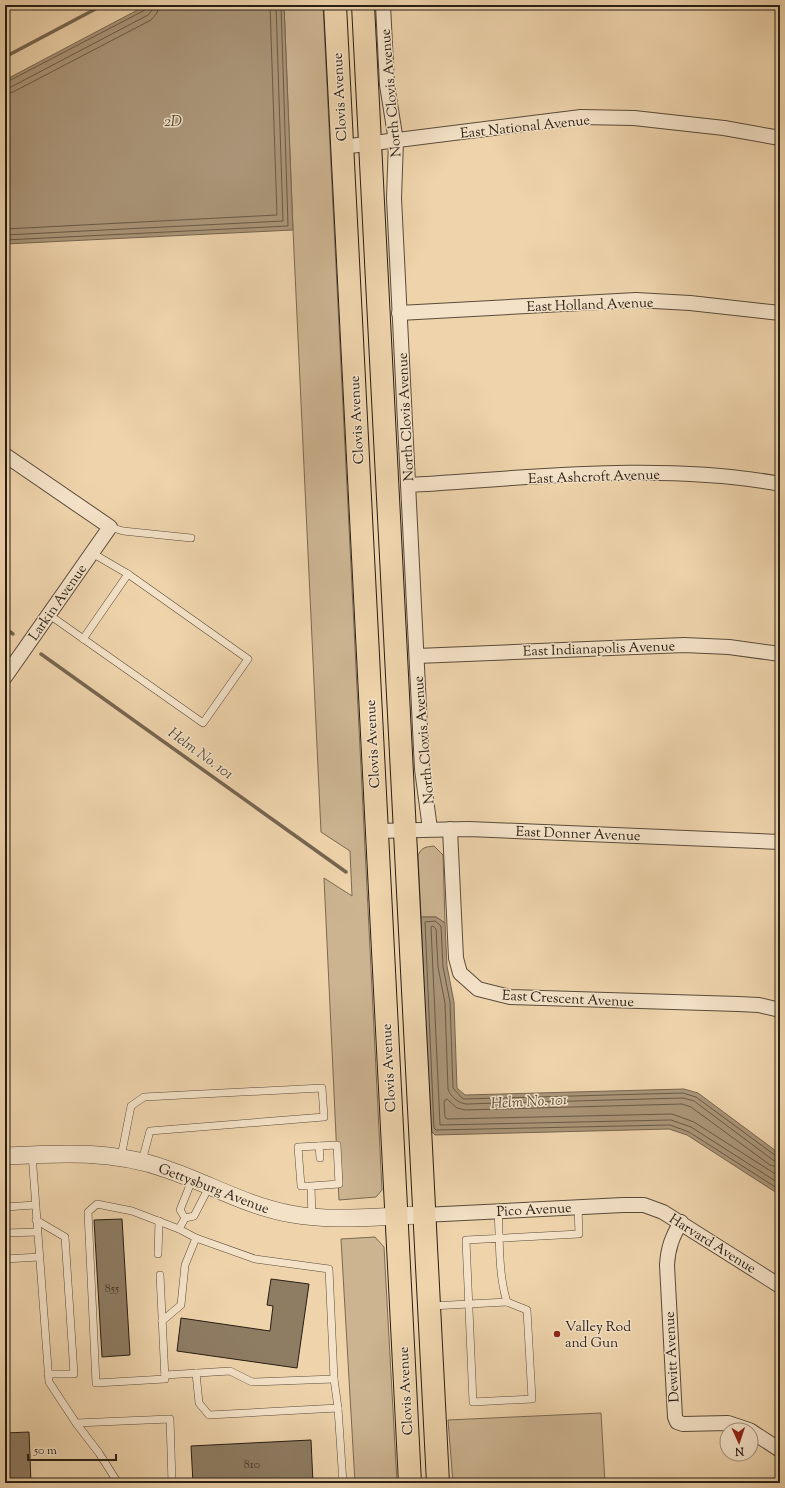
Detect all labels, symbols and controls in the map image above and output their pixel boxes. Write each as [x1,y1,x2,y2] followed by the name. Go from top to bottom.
[376,28,408,158] street label: North Clovis Avenue
[329,52,353,142] street label: Clovis Avenue
[459,111,591,145] street label: East National Avenue
[164,112,182,133] water label: 2D
[526,294,654,318] street label: East Holland Avenue
[394,352,420,482] street label: North Clovis Avenue
[346,375,370,465] street label: Clovis Avenue
[528,466,660,490] street label: East Ashcroft Avenue
[25,561,93,646] street label: Larkin Avenue
[523,637,676,663] street label: East Indianapolis Avenue
[409,675,441,805] street label: North Clovis Avenue
[362,699,386,789] street label: Clovis Avenue
[163,723,237,785] water label: Helm No. 101
[515,823,641,847] street label: East Donner Avenue
[501,987,634,1013] street label: East Crescent Avenue
[378,1023,402,1113] street label: Clovis Avenue
[490,1090,568,1115] water label: Helm No. 101
[155,1159,272,1220] street label: Gettysburg Avenue
[496,1199,572,1223] street label: Pico Avenue
[665,1210,759,1279] street label: Harvard Avenue
[105,1280,119,1298] house number: 855
[661,1311,685,1403] street label: Dewitt Avenue
[565,1318,631,1354] place label: Valley Rod and Gun
[552,1329,562,1339] marker: Valley Rod and Gun
[395,1346,419,1436] street label: Clovis Avenue
[719,1422,759,1462] north arrow
[28,1436,116,1462] scale bar
[33,1442,57,1460] text: 50 m
[734,1443,745,1459] text: N
[244,1456,260,1474] house number: 810

